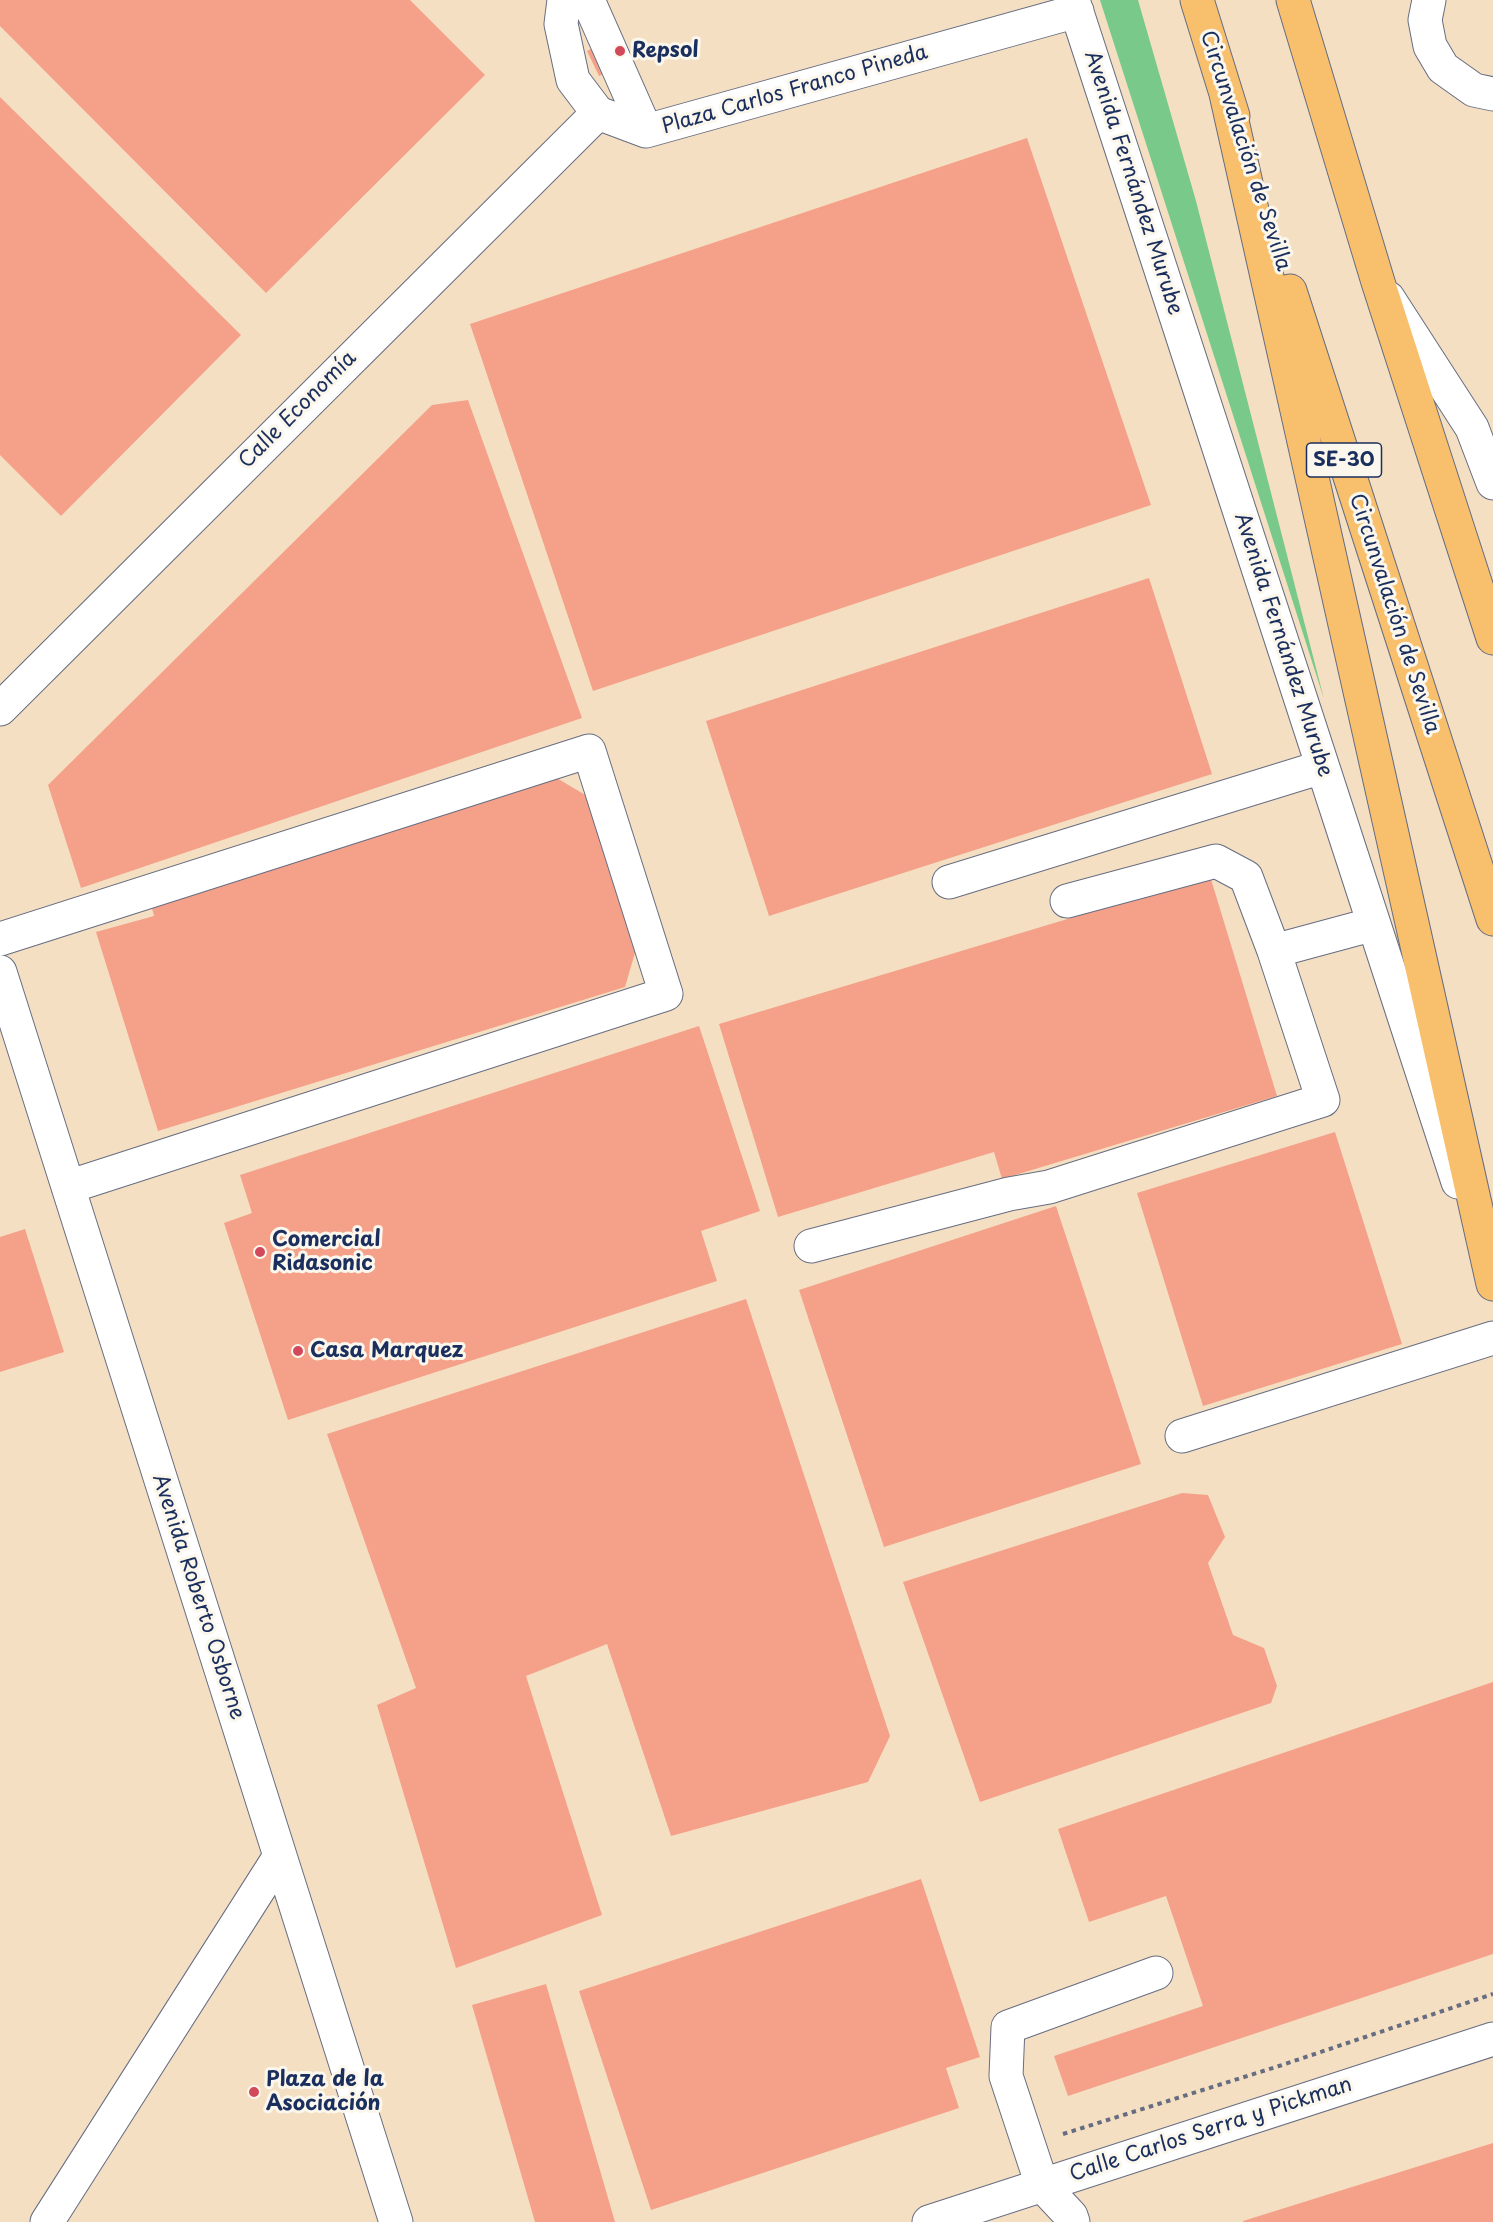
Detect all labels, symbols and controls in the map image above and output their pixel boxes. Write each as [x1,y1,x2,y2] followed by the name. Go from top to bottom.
[1194,28,1296,274] street label: Circunvalación de Sevilla
[632,38,699,64] place label: Repsol
[659,40,931,140] street label: Plaza Carlos Franco Pineda
[613,44,627,58] marker: Repsol
[1078,48,1188,318] street label: Avenida Fernández Murube
[234,346,362,474] street label: Calle Economía
[1306,443,1382,477] road number: SE-30
[1343,491,1445,737] street label: Circunvalación de Sevilla
[1228,510,1338,780] street label: Avenida Fernández Murube
[272,1227,381,1277] place label: Comercial Ridasonic
[253,1245,267,1259] marker: Comercial Ridasonic
[310,1338,464,1364] place label: Casa Marquez
[291,1344,305,1358] marker: Casa Marquez
[146,1471,250,1723] street label: Avenida Roberto Osborne
[266,2067,384,2117] place label: Plaza de la Asociación
[1067,2072,1355,2188] street label: Calle Carlos Serra y Pickman
[247,2085,261,2099] marker: Plaza de la Asociación

